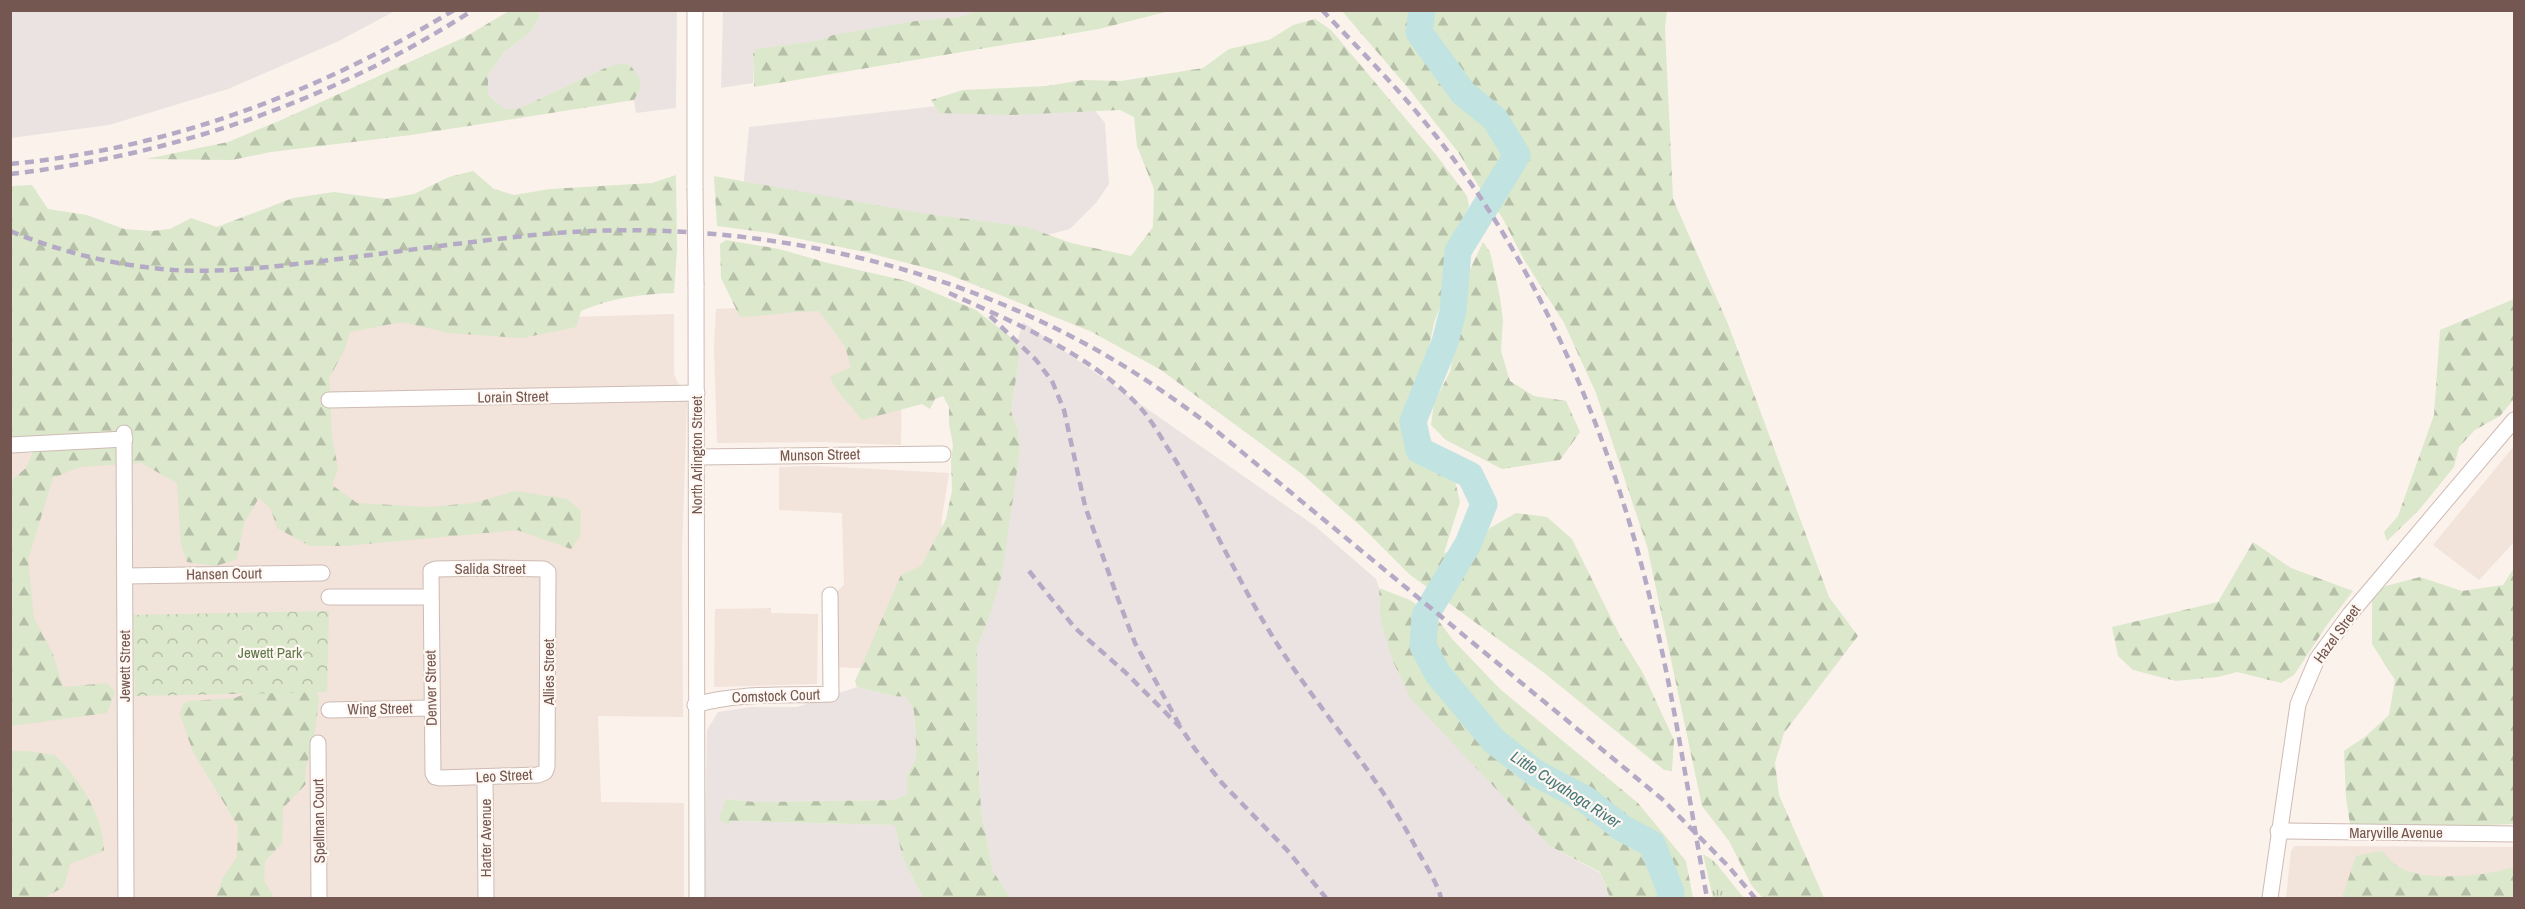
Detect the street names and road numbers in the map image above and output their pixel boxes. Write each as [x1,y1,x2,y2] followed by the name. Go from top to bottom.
[477,385,549,408] street label: Lorain Street
[686,395,707,514] street label: North Arlington Street
[780,443,861,466] street label: Munson Street
[454,558,526,579] street label: Salida Street
[186,562,263,585] street label: Hansen Court
[2308,600,2365,667] street label: Hazel Street
[114,630,135,702] street label: Jewett Street
[538,638,559,706] street label: Allies Street
[419,649,442,726] street label: Denver Street
[732,683,821,708] street label: Comstock Court
[347,697,413,720] street label: Wing Street
[475,763,533,787] street label: Leo Street
[307,778,330,864] street label: Spellman Court
[475,799,496,877] street label: Harter Avenue
[2349,822,2443,843] street label: Maryville Avenue

